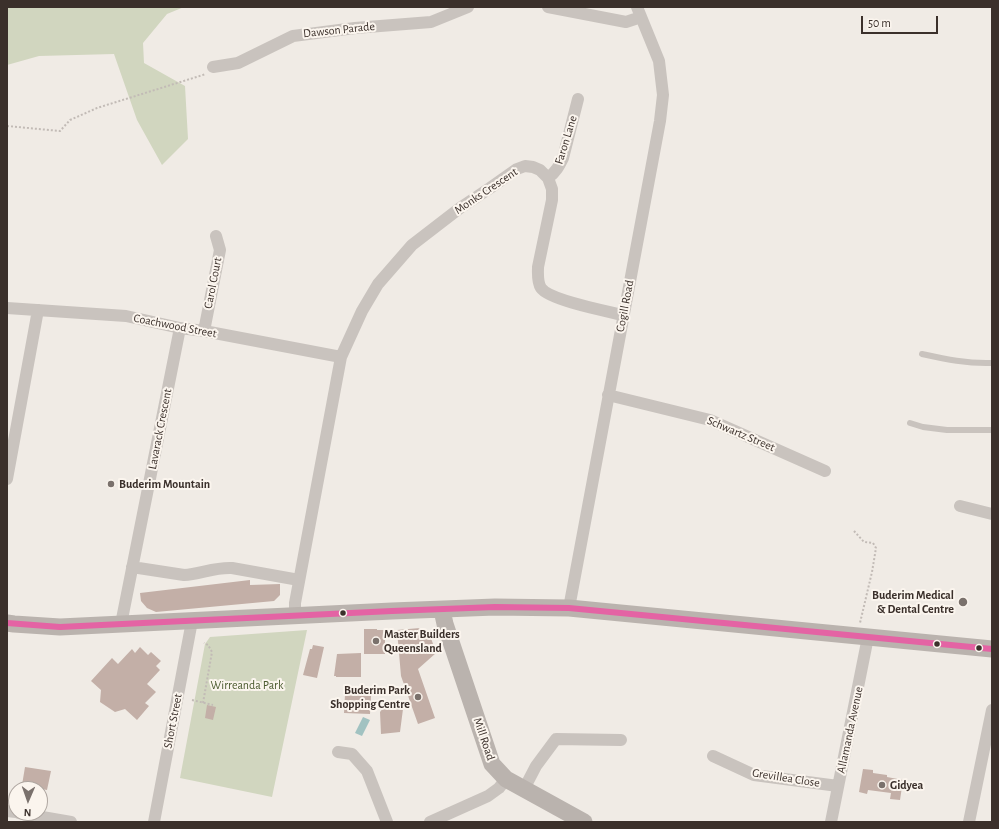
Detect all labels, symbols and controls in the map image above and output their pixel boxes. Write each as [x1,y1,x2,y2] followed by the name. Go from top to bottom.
[863,8,940,34] scale bar
[868,17,891,29] text: 50 m
[302,19,376,41] street label: Dawson Parade
[552,114,580,166] street label: Faron Lane
[452,165,520,217] street label: Monks Crescent
[201,256,225,310] street label: Carol Court
[613,279,637,333] street label: Cogill Road
[132,311,218,341] street label: Coachwood Street
[145,387,175,471] street label: Lavarack Crescent
[705,413,777,455] street label: Schwartz Street
[119,477,210,491] place label: Buderim Mountain
[106,479,116,489] marker: Buderim Mountain
[872,588,954,616] place label: Buderim Medical & Dental Centre
[957,596,969,608] marker: Buderim Medical & Dental Centre
[338,608,348,618] unlabelled marker
[384,627,460,655] place label: Master Builders Queensland
[371,636,381,646] marker: Master Builders Queensland
[932,639,942,649] unlabelled marker
[974,643,984,653] unlabelled marker
[211,678,283,692] park label: Wirreanda Park
[330,683,410,711] place label: Buderim Park Shopping Centre
[834,685,866,775] street label: Allamanda Avenue
[161,692,185,750] street label: Short Street
[413,692,423,702] marker: Buderim Park Shopping Centre
[470,716,498,762] street label: Mill Road
[751,766,821,790] street label: Grevillea Close
[890,778,923,792] place label: Gidyea
[877,780,887,790] marker: Gidyea
[8,781,48,821] north arrow
[24,807,32,818] text: N

